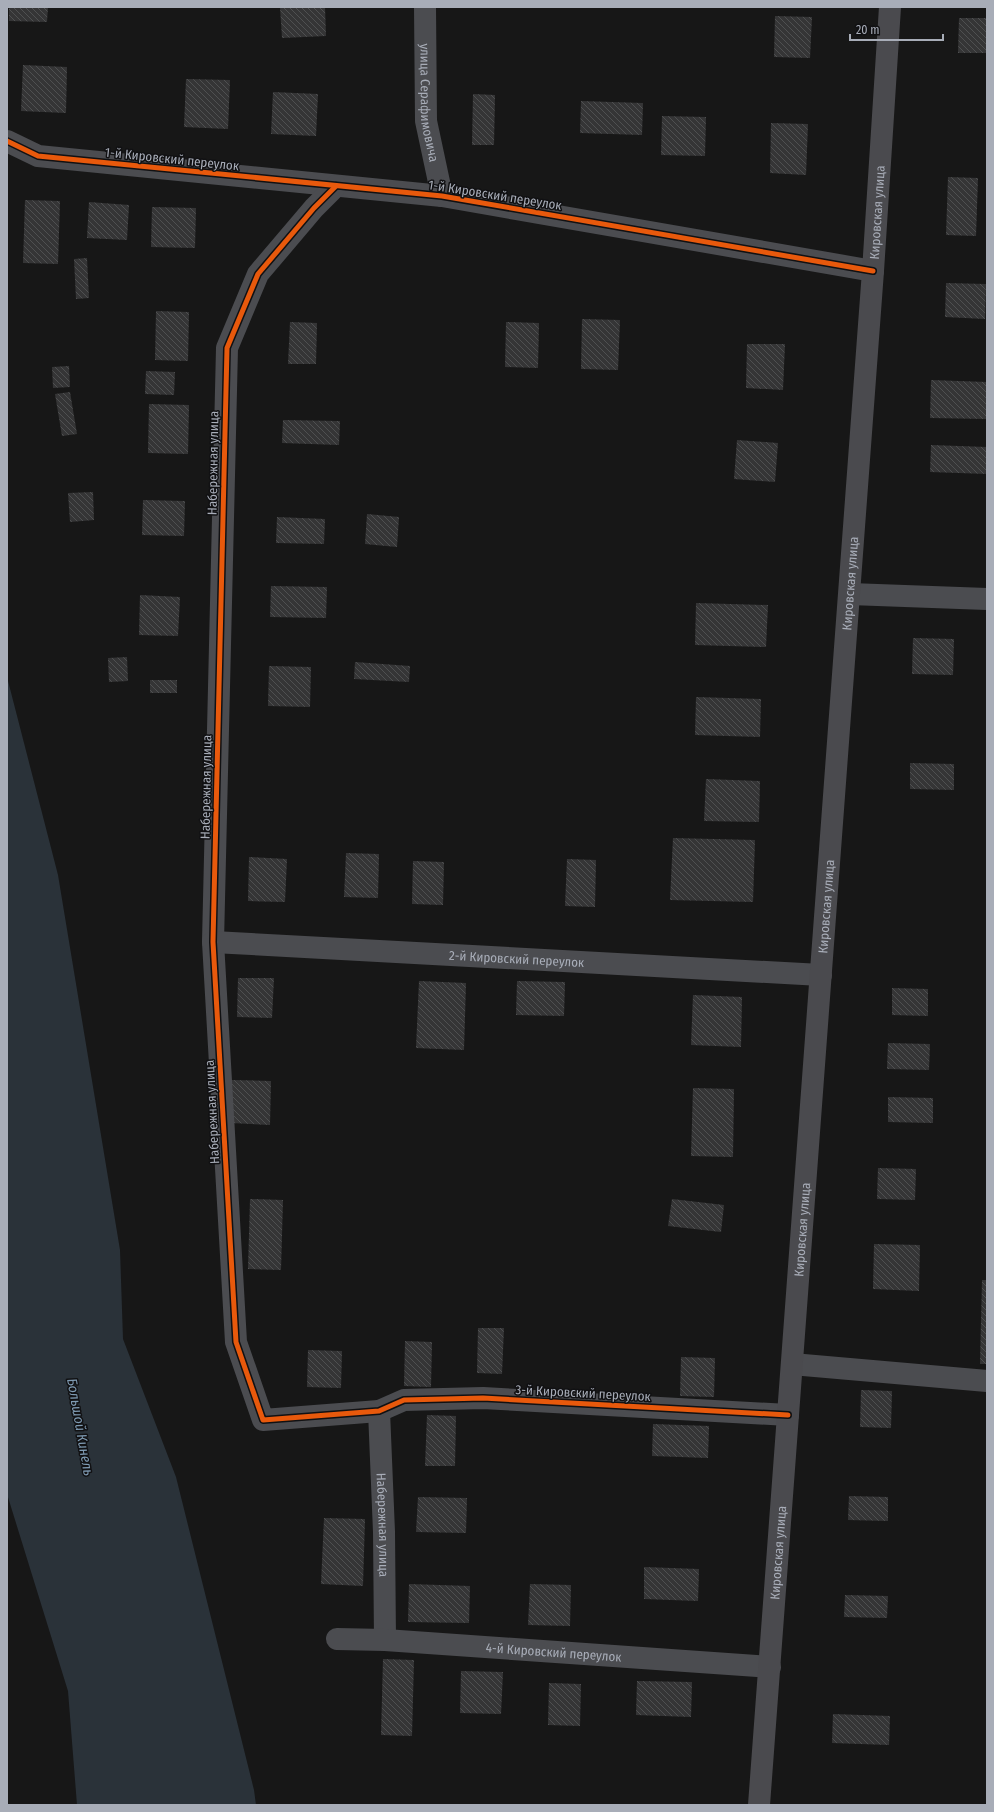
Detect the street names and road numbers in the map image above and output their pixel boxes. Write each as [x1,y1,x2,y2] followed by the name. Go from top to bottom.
[418,43,442,163] street label: улица Серафимовича
[104,145,240,173] street label: 1-й Кировский переулок
[866,165,887,260] street label: Кировская улица
[427,177,563,213] street label: 1-й Кировский переулок
[205,411,221,515] street label: Набережная улица
[839,536,861,631] street label: Кировская улица
[198,735,214,839] street label: Набережная улица
[815,859,837,954] street label: Кировская улица
[449,947,585,970] street label: 2-й Кировский переулок
[202,1060,222,1164] street label: Набережная улица
[791,1182,813,1277] street label: Кировская улица
[515,1382,651,1404] street label: 3-й Кировский переулок
[374,1472,392,1577] street label: Набережная улица
[767,1505,789,1600] street label: Кировская улица
[485,1640,622,1664] street label: 4-й Кировский переулок

